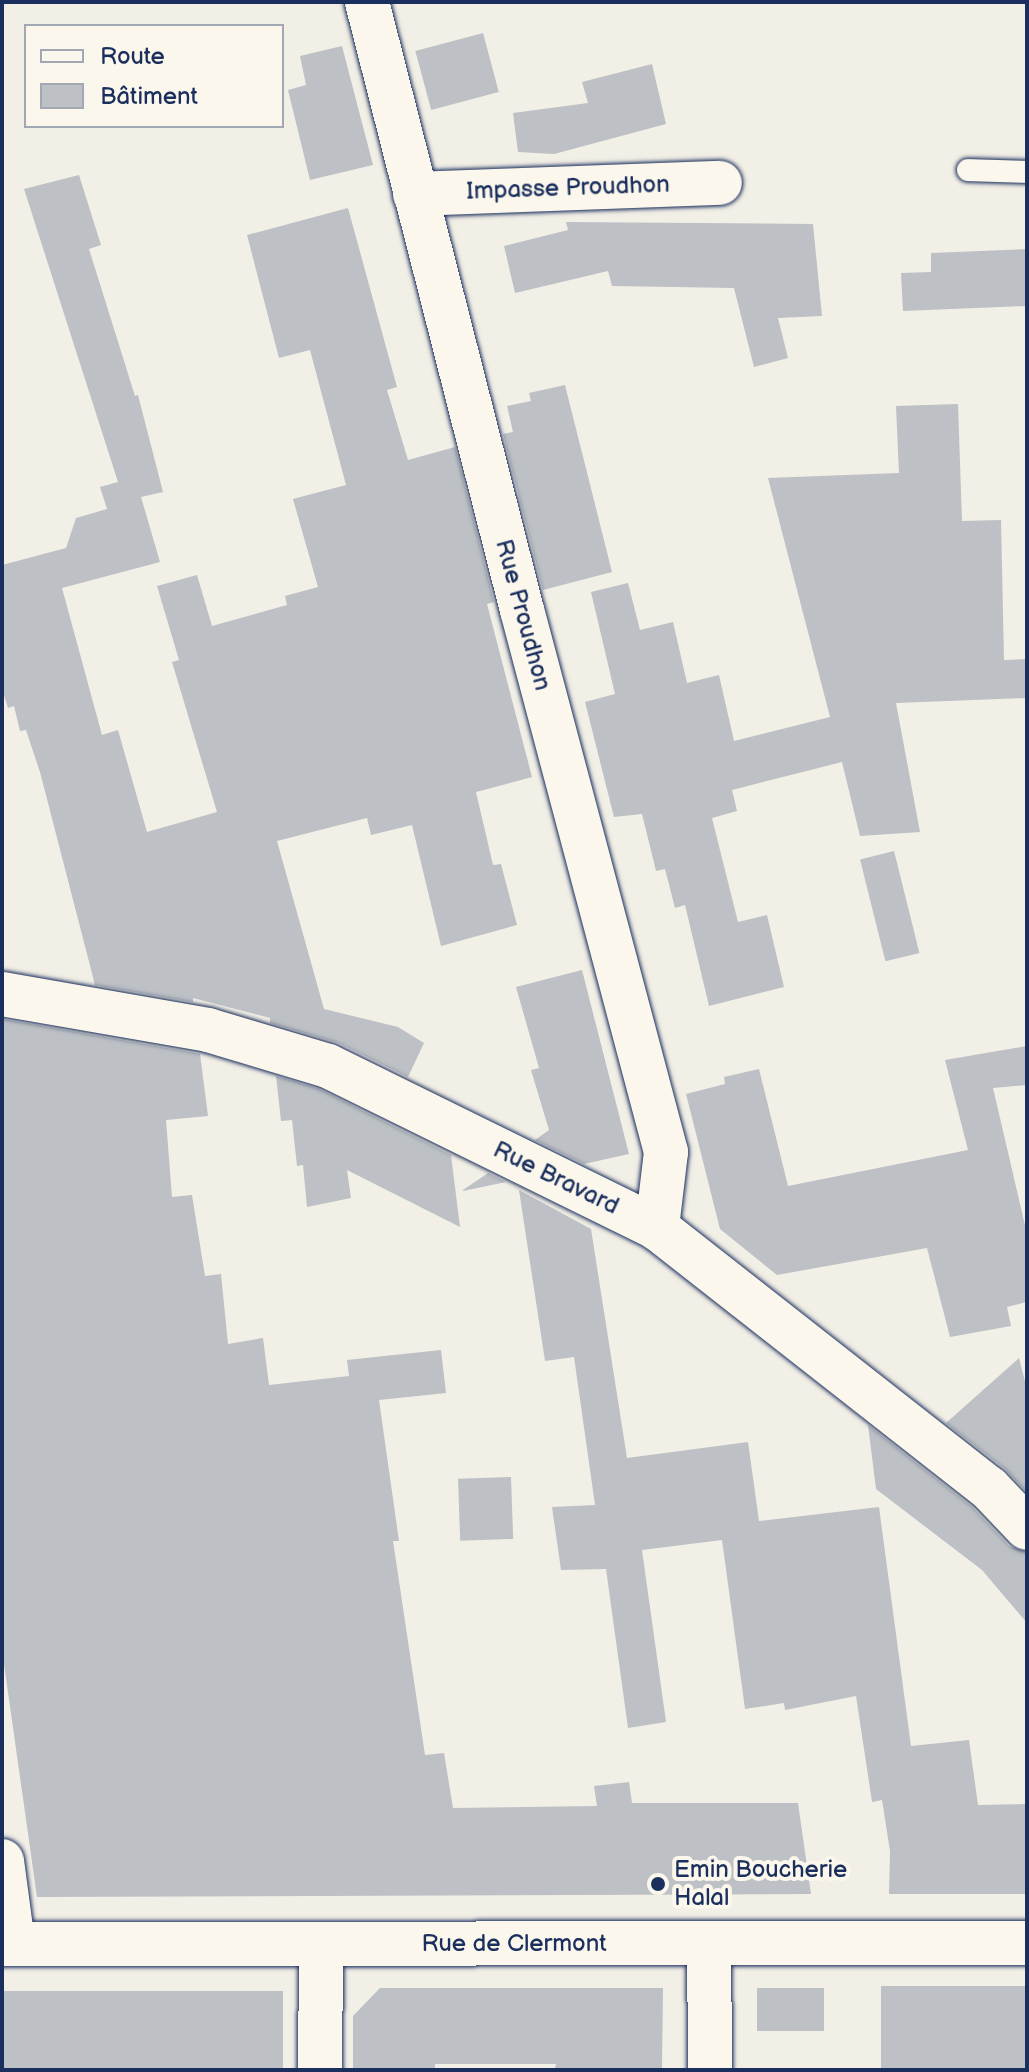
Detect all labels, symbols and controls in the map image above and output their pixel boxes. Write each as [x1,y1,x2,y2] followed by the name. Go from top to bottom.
[24,24,284,128] legend
[100,42,165,71] text: Route
[100,82,198,111] text: Bâtiment
[466,170,670,206] street label: Impasse Proudhon
[489,536,557,694] street label: Rue Proudhon
[489,1135,623,1221] street label: Rue Bravard
[674,1856,847,1912] place label: Emin Boucherie Halal
[649,1875,667,1893] marker: Emin Boucherie Halal
[421,1930,607,1958] street label: Rue de Clermont

